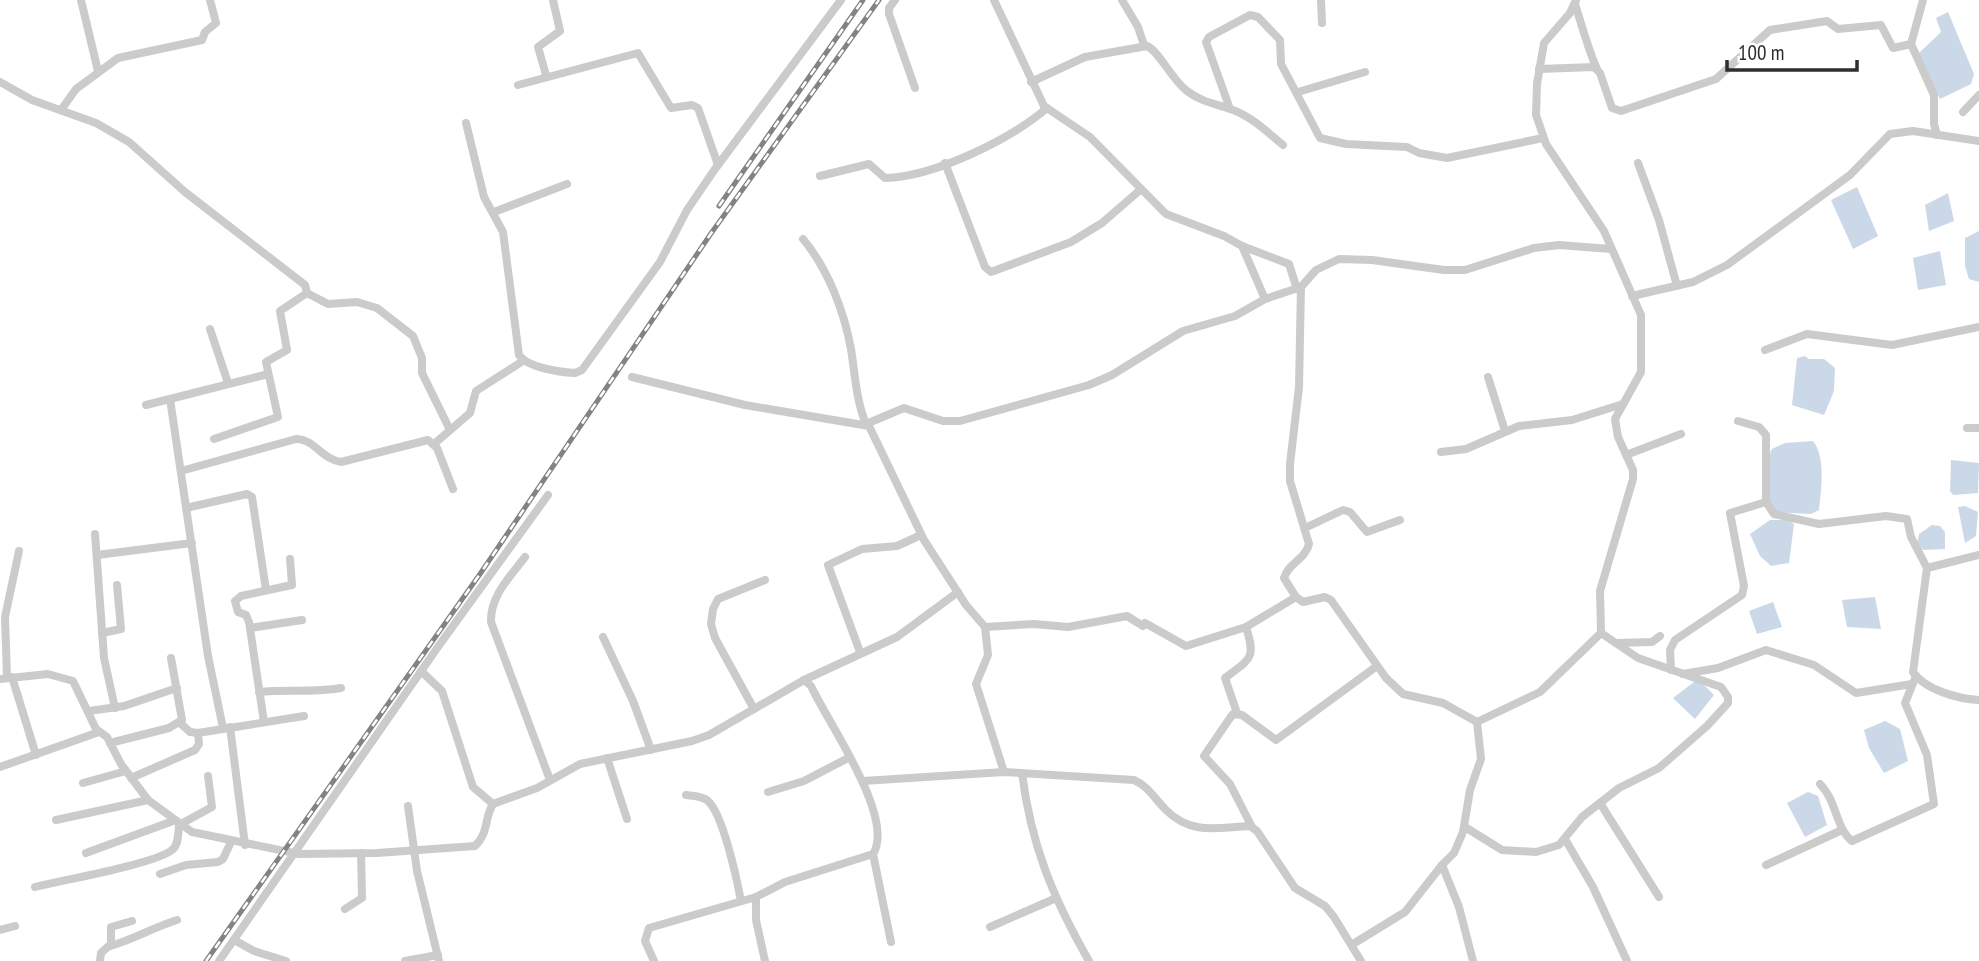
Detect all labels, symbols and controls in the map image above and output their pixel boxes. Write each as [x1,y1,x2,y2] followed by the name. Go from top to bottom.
[1727,28,1856,72] scale bar
[1738,39,1784,66] text: 100 m

